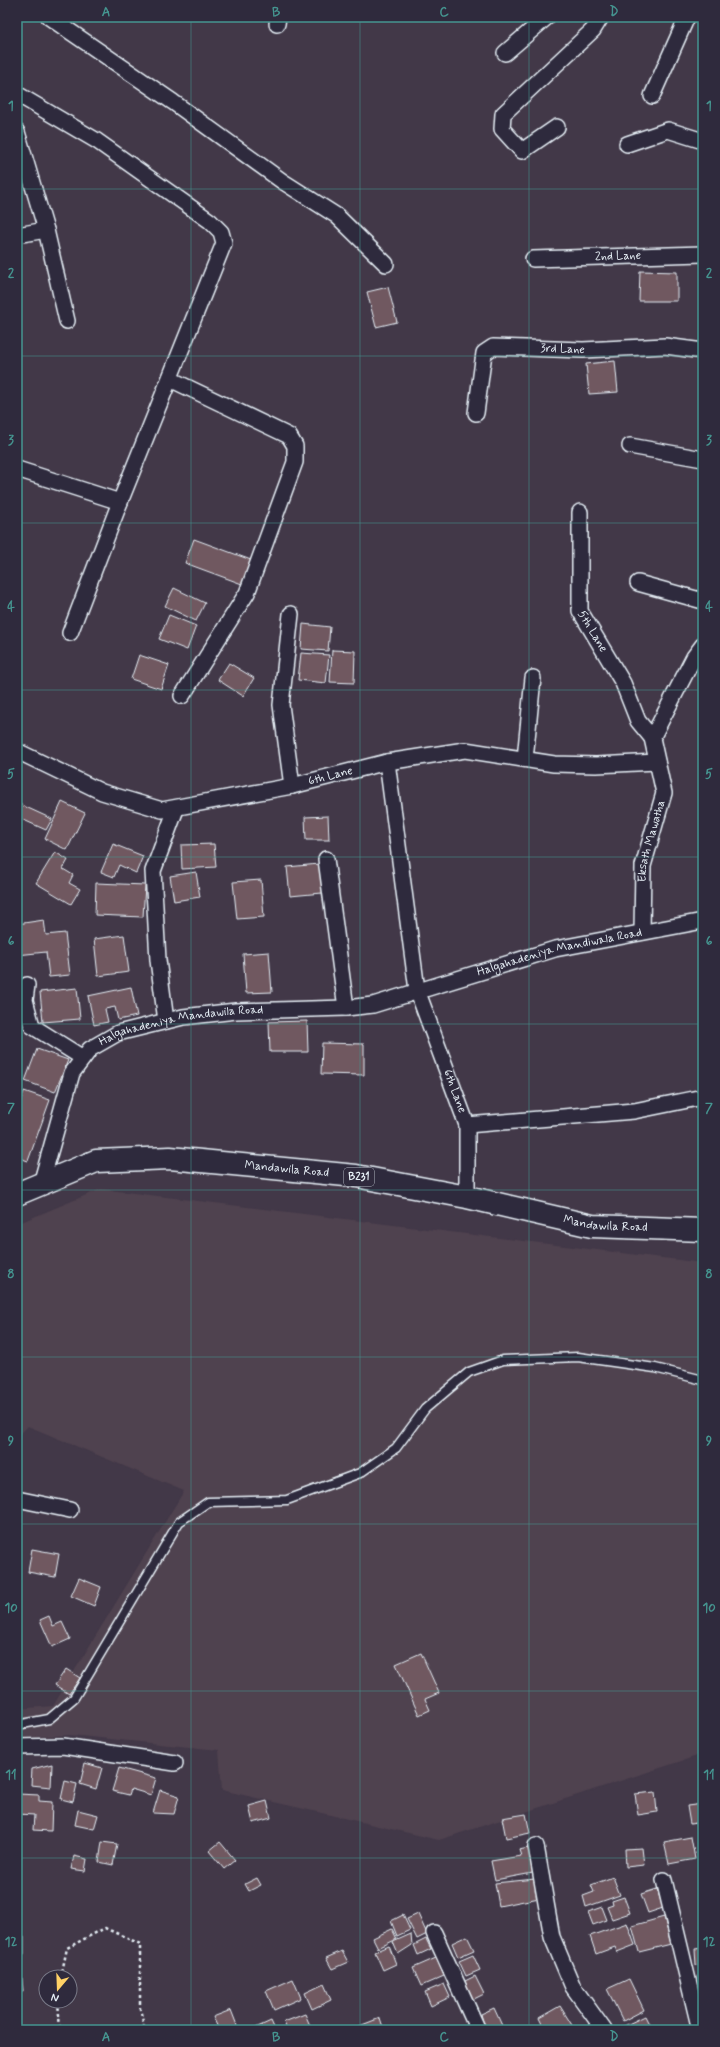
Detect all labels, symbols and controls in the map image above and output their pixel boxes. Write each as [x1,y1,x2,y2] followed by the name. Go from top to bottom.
[102,4,110,21] text: A
[272,4,281,21] text: B
[439,4,449,21] text: C
[610,4,619,21] text: D
[8,98,14,115] text: 1
[706,98,712,115] text: 1
[595,248,641,265] street label: 2nd Lane
[8,265,15,282] text: 2
[706,265,713,282] text: 2
[540,341,585,358] street label: 3rd Lane
[8,432,14,449] text: 3
[706,432,712,449] text: 3
[7,599,15,616] text: 4
[705,599,713,616] text: 4
[574,608,611,656] street label: 5th Lane
[307,763,354,790] street label: 6th Lane
[7,766,15,783] text: 5
[705,766,713,783] text: 5
[635,798,670,882] street label: Eksath Mawatha
[475,925,643,981] street label: Halgahadeniya Mandiwala Road
[8,933,15,950] text: 6
[706,933,713,950] text: 6
[96,1002,264,1050] street label: Halgahadeniya Mandawila Road
[439,1067,470,1115] street label: 6th Lane
[7,1100,15,1117] text: 7
[705,1100,713,1117] text: 7
[244,1157,330,1181] street label: Mandawila Road
[344,1168,374,1186] road number: B231
[562,1212,648,1236] street label: Mandawila Road
[7,1266,15,1283] text: 8
[705,1266,713,1283] text: 8
[8,1433,15,1450] text: 9
[706,1433,713,1450] text: 9
[4,1600,18,1617] text: 10
[702,1600,716,1617] text: 10
[5,1767,17,1784] text: 11
[703,1767,715,1784] text: 11
[5,1934,17,1951] text: 12
[703,1934,715,1951] text: 12
[38,1969,78,2009] north arrow
[49,1990,61,2005] text: N
[102,2029,110,2046] text: A
[272,2029,281,2046] text: B
[439,2029,449,2046] text: C
[610,2029,619,2046] text: D

